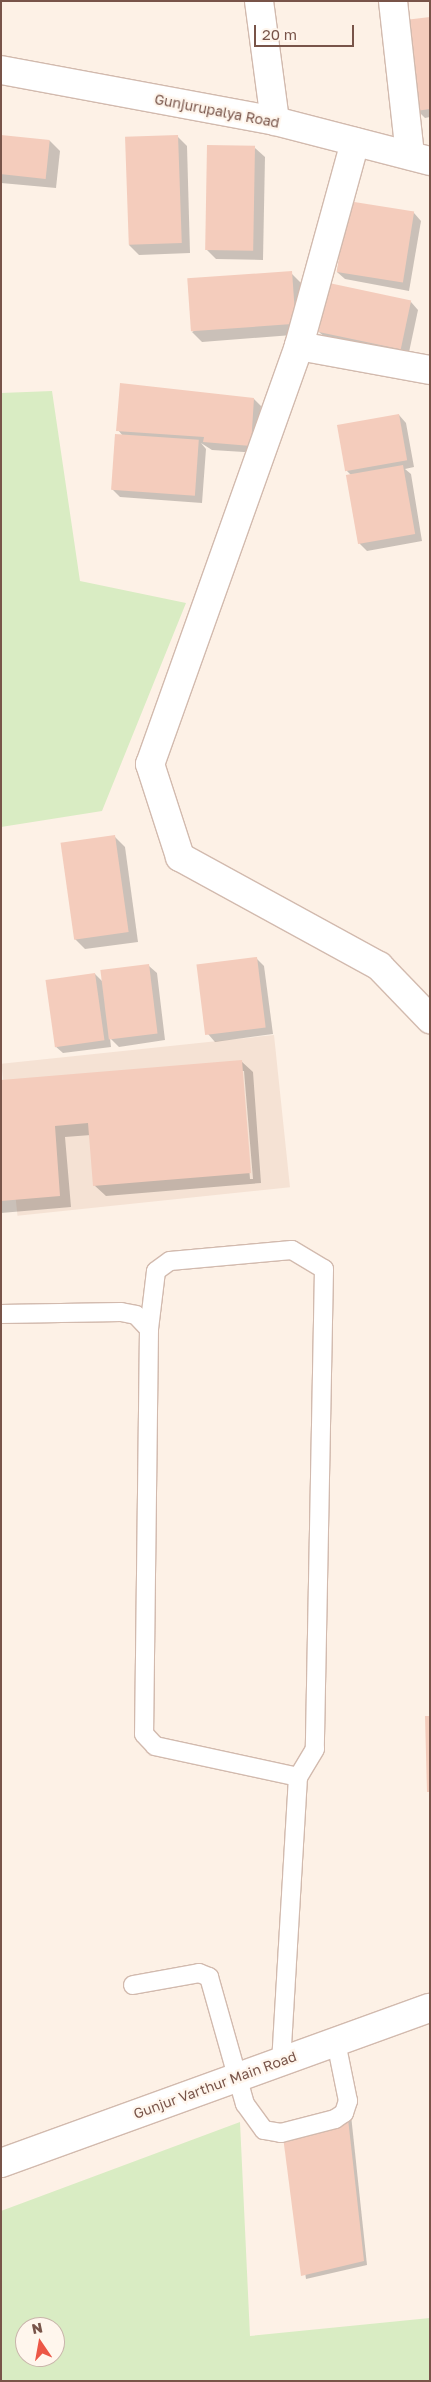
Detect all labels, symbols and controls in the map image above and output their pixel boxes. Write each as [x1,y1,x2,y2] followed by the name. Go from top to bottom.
[256,15,356,47] scale bar
[262,25,297,43] text: 20 m
[153,91,281,131] street label: Gunjurupalya Road
[131,2048,299,2122] street label: Gunjur Varthur Main Road
[15,2317,65,2367] north arrow
[30,2318,44,2337] text: N

